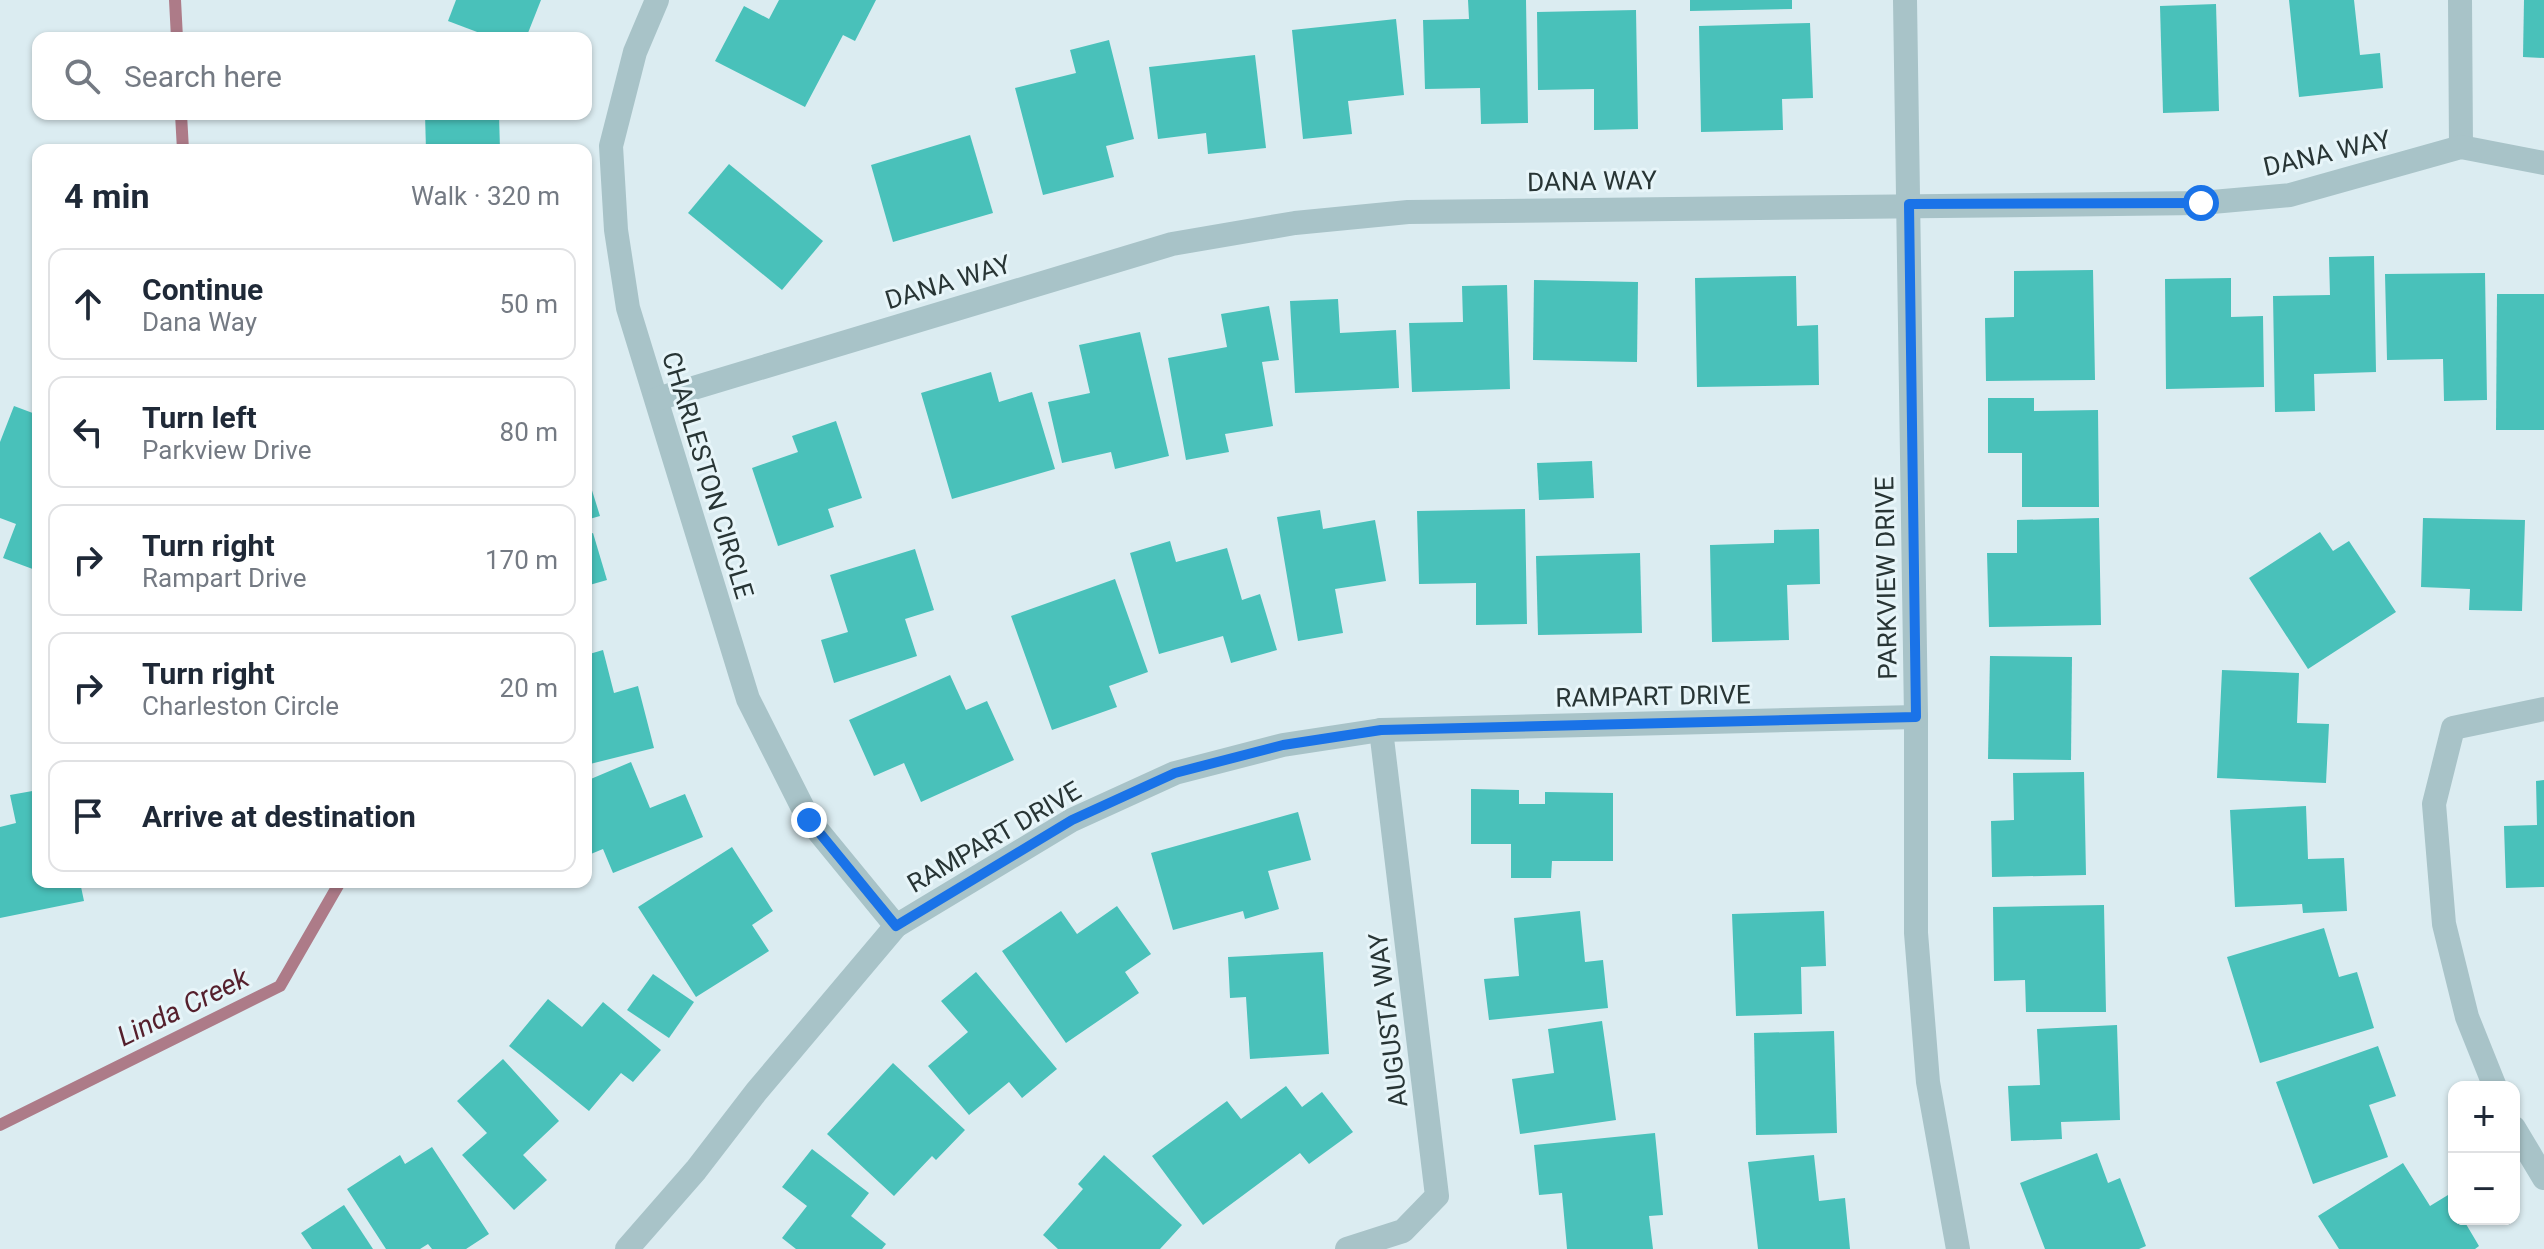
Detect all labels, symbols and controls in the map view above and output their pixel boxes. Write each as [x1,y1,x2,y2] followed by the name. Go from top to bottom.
[32,32,592,120] search box
[60,54,104,98] icon: search
[124,59,282,94] text: Search here
[2260,124,2394,182] street label: DANA WAY
[1527,165,1658,197] street label: DANA WAY
[64,176,149,216] text: 4 min
[411,181,560,211] text: Walk · 320 m
[2183,185,2219,221] route start
[882,249,1015,315] street label: DANA WAY
[142,272,263,307] text: Continue
[66,282,110,326] icon: ahead
[500,289,558,319] text: 50 m
[142,307,257,337] text: Dana Way
[656,348,760,602] street label: CHARLESTON CIRCLE
[142,400,257,435] text: Turn left
[66,410,110,454] icon: left
[500,417,558,447] text: 80 m
[142,435,312,465] text: Parkview Drive
[1869,476,1903,680] street label: PARKVIEW DRIVE
[142,528,275,563] text: Turn right
[66,538,110,582] icon: right
[485,545,558,575] text: 170 m
[142,563,307,593] text: Rampart Drive
[142,656,275,691] text: Turn right
[66,666,110,710] icon: right
[500,673,558,703] text: 20 m
[1555,679,1751,713] street label: RAMPART DRIVE
[142,691,339,721] text: Charleston Circle
[902,775,1086,899] street label: RAMPART DRIVE
[66,794,110,838] icon: arrive
[142,799,416,834] text: Arrive at destination
[791,802,827,838] route end
[1362,931,1414,1109] street label: AUGUSTA WAY
[112,960,255,1053] water label: Linda Creek
[2448,1081,2520,1225] map controls
[2448,1081,2520,1153] button: +
[2448,1153,2520,1225] button: −

